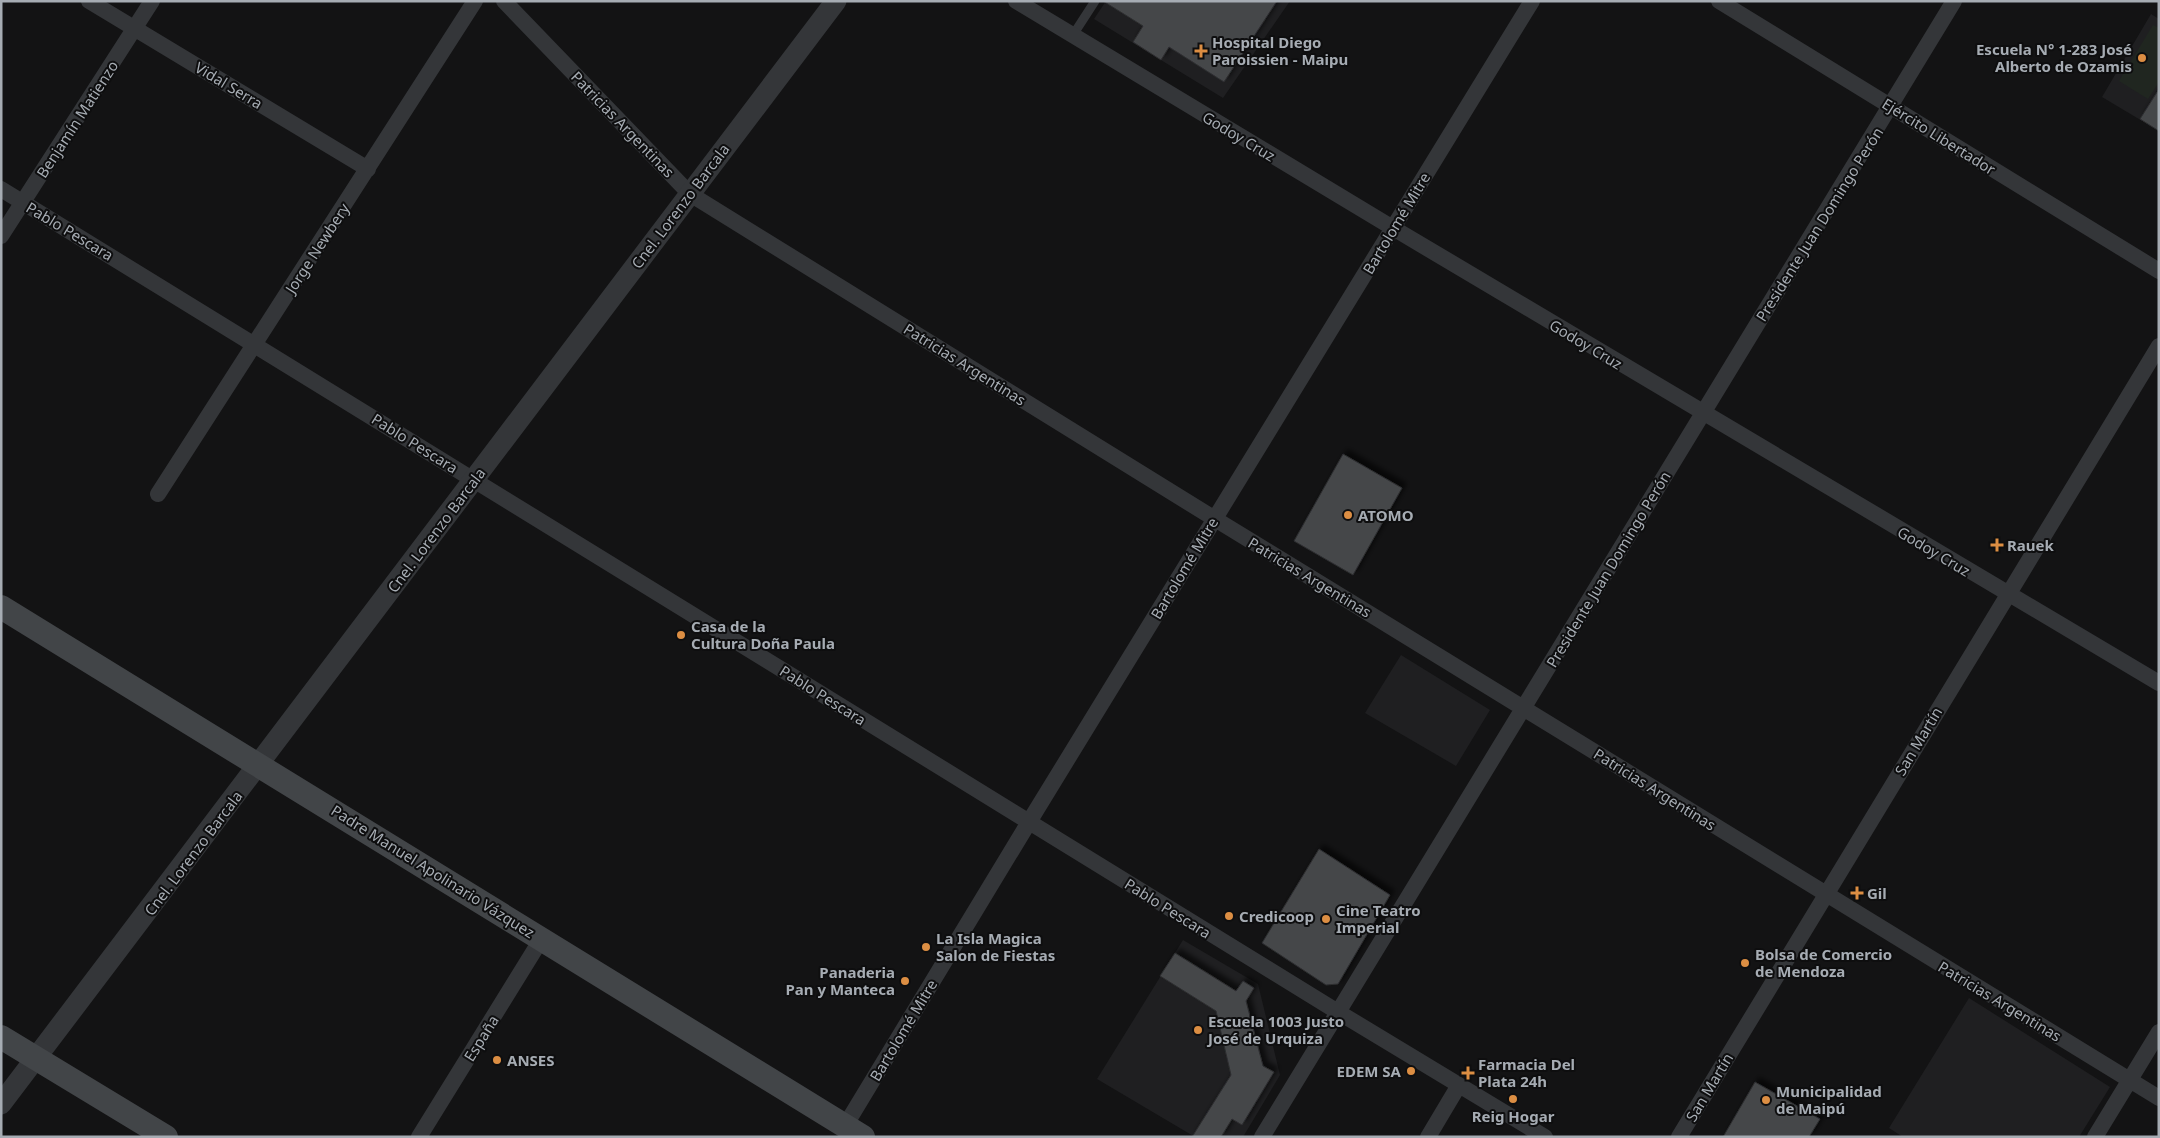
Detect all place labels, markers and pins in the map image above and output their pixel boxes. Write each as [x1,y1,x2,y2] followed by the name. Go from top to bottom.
[1212,32,1348,69] place label: Hospital Diego Paroissien - Maipu
[1976,39,2132,76] place label: Escuela N° 1-283 José Alberto de Ozamis
[1194,44,1208,58] marker: Hospital Diego Paroissien - Maipu
[2136,52,2148,64] marker: Escuela N° 1-283 José Alberto de Ozamis
[1358,505,1414,525] place label: ATOMO
[1342,509,1354,521] marker: ATOMO
[2007,535,2055,555] place label: Rauek
[1991,539,2003,551] marker: Rauek
[691,616,835,653] place label: Casa de la Cultura Doña Paula
[675,629,687,641] marker: Casa de la Cultura Doña Paula
[1867,883,1887,903] place label: Gil
[1851,887,1863,899] marker: Gil
[1336,900,1421,937] place label: Cine Teatro Imperial
[1239,906,1314,926] place label: Credicoop
[1223,910,1235,922] marker: Credicoop
[1320,913,1332,925] marker: Cine Teatro Imperial
[936,928,1055,965] place label: La Isla Magica Salon de Fiestas
[920,941,932,953] marker: La Isla Magica Salon de Fiestas
[1755,944,1892,981] place label: Bolsa de Comercio de Mendoza
[1739,957,1751,969] marker: Bolsa de Comercio de Mendoza
[786,962,895,999] place label: Panaderia Pan y Manteca
[899,975,911,987] marker: Panaderia Pan y Manteca
[1206,1011,1344,1048] place label: Escuela 1003 Justo José de Urquiza
[1192,1024,1204,1036] marker: Escuela 1003 Justo José de Urquiza
[507,1050,555,1070] place label: ANSES
[491,1054,503,1066] marker: ANSES
[1478,1054,1575,1091] place label: Farmacia Del Plata 24h
[1337,1061,1402,1081] place label: EDEM SA
[1405,1065,1417,1077] marker: EDEM SA
[1462,1067,1474,1079] marker: Farmacia Del Plata 24h
[1776,1081,1882,1118] place label: Municipalidad de Maipú
[1507,1093,1519,1105] marker: Reig Hogar
[1760,1094,1772,1106] marker: Municipalidad de Maipú
[1472,1106,1555,1126] place label: Reig Hogar

